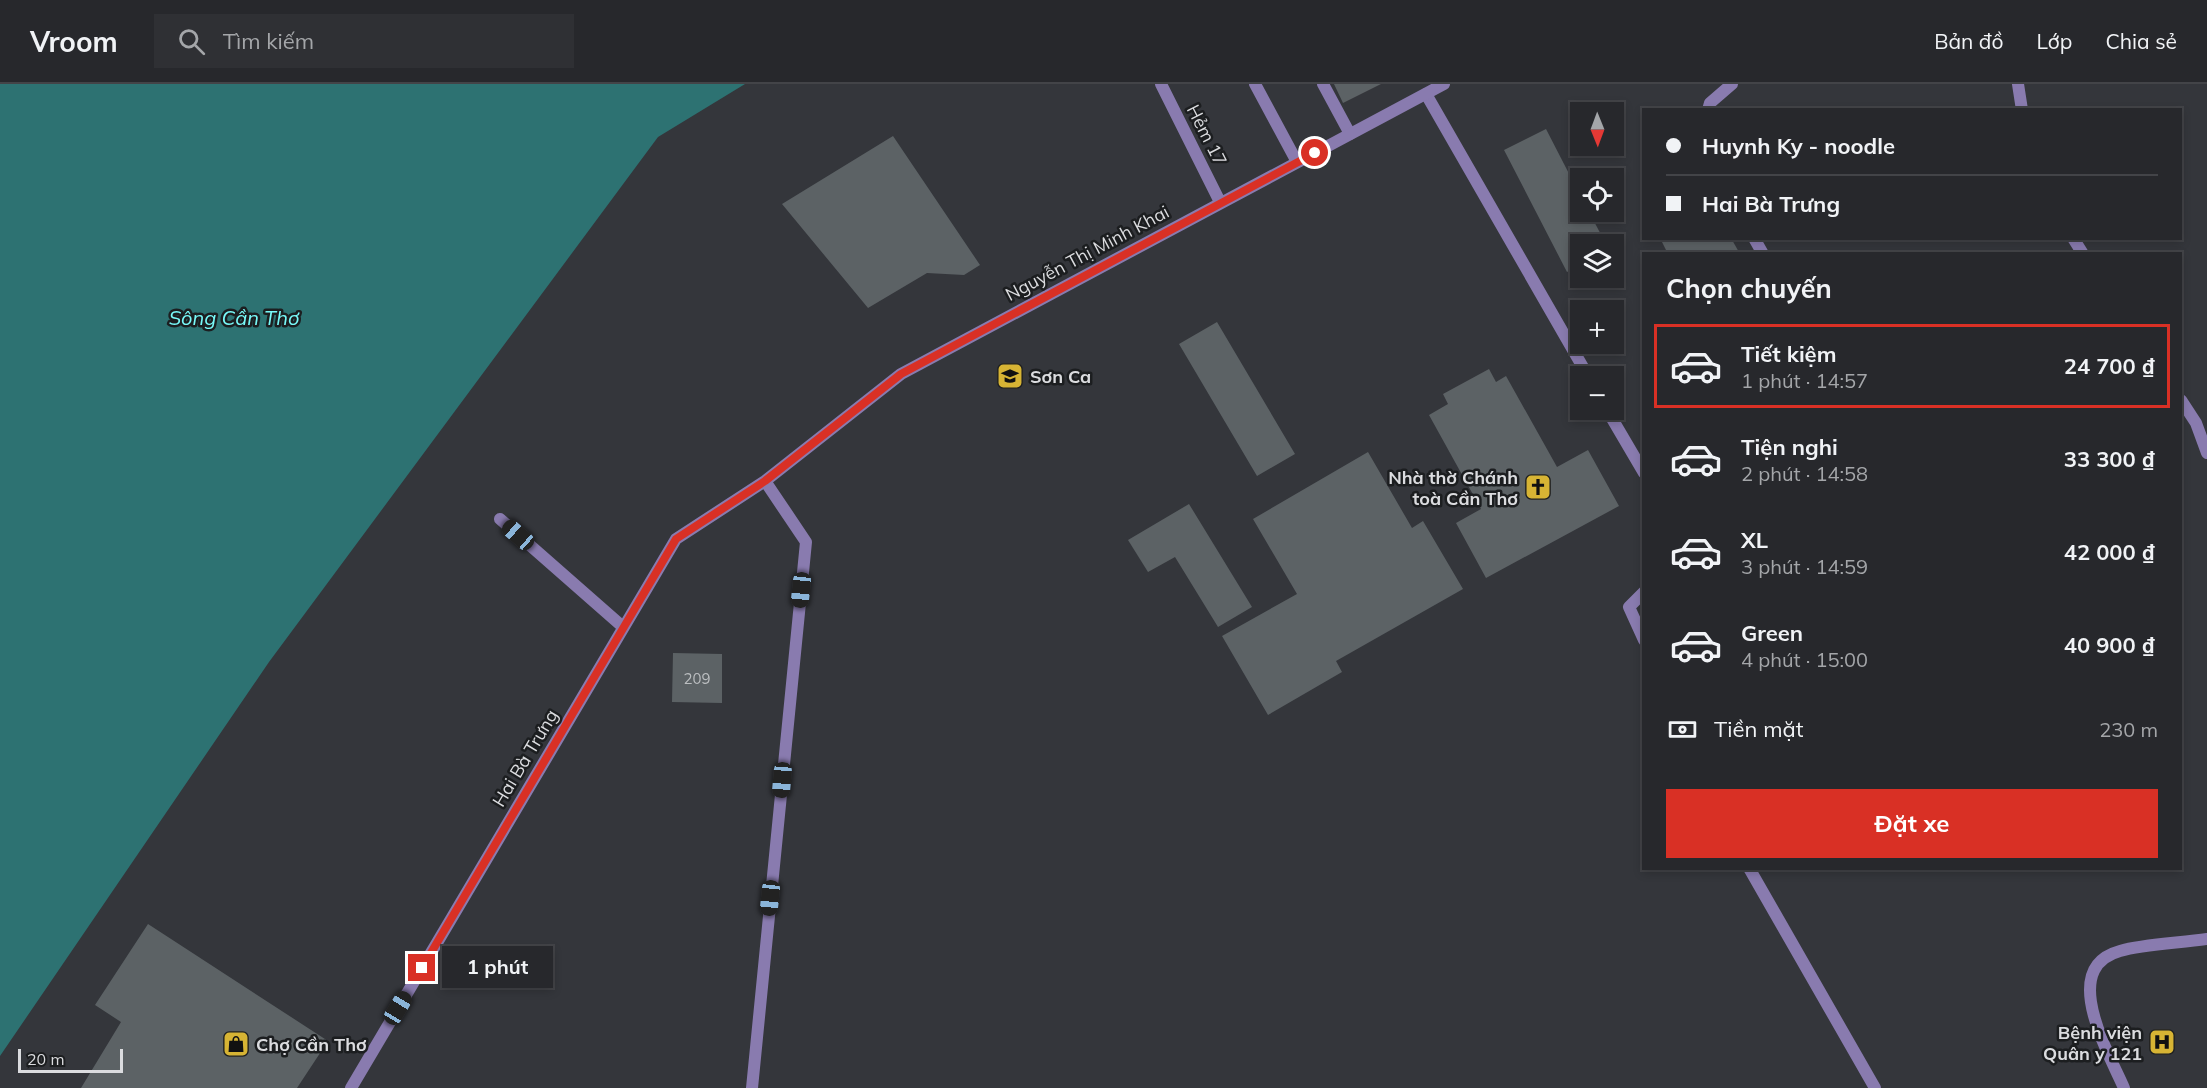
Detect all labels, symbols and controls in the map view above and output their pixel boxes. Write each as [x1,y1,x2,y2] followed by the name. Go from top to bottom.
[154,14,574,68] search box
[30,24,118,59] text: Vroom
[175,25,208,58] icon: search
[223,27,314,55] text: Tìm kiếm
[1934,28,2003,54] text: Bản đồ
[2036,28,2072,54] text: Lớp
[2105,28,2177,54] text: Chia sẻ
[1182,101,1232,169] street label: Hẻm 17
[1570,102,1624,156] north arrow
[1570,102,1624,420] map controls
[1702,132,1895,160] text: Huynh Ky - noodle
[1301,139,1328,166] route start
[1570,168,1624,222] button: locate
[1702,190,1840,218] text: Hai Bà Trưng
[1001,200,1173,306] street label: Nguyễn Thị Minh Khai
[1570,234,1624,288] button: layers
[1666,271,1832,305] text: Chọn chuyến
[1570,300,1624,354] button: +
[169,305,300,330] water label: Sông Cần Thơ
[1669,339,1723,393] icon: car
[1741,340,1836,368] text: Tiết kiệm
[2064,352,2155,380] text: 24 700 ₫
[995,361,1025,391] school or university icon: Sơn Ca
[1030,365,1091,388] place label: Sơn Ca
[1570,366,1624,420] button: −
[1741,368,1868,393] text: 1 phút · 14:57
[1669,432,1723,486] icon: car
[1741,433,1838,461] text: Tiện nghi
[2064,445,2155,473] text: 33 300 ₫
[1741,461,1868,486] text: 2 phút · 14:58
[1388,466,1518,510] place label: Nhà thờ Chánh toà Cần Thơ
[1523,472,1553,502] church icon: Nhà thờ Chánh toà Cần Thơ
[499,516,537,554] car
[1669,525,1723,579] icon: car
[1741,526,1768,554] text: XL
[2064,538,2155,566] text: 42 000 ₫
[1741,554,1868,579] text: 3 phút · 14:59
[790,571,812,609] car
[1669,618,1723,672] icon: car
[1741,619,1803,647] text: Green
[2064,631,2155,659] text: 40 900 ₫
[1741,647,1868,672] text: 4 phút · 15:00
[683,669,711,688] house number: 209
[487,705,563,811] street label: Hai Bà Trưng
[1666,713,1699,746] icon: cash
[1714,715,1803,743] text: Tiền mặt
[2099,717,2158,742] text: 230 m
[771,761,793,799] car
[1666,789,2158,858] button: Đặt xe
[759,879,781,917] car
[443,947,554,989] callout: 1 phút
[408,954,435,981] route end
[467,954,528,979] text: 1 phút
[381,988,415,1028] car
[2043,1021,2142,1065] place label: Bệnh viện Quân y 121
[2147,1027,2177,1057] hospital icon: Bệnh viện Quân y 121
[221,1029,251,1059] shop icon: Chợ Cần Thơ
[256,1033,367,1056] place label: Chợ Cần Thơ
[18,1046,123,1074] scale bar
[27,1049,64,1069] text: 20 m

